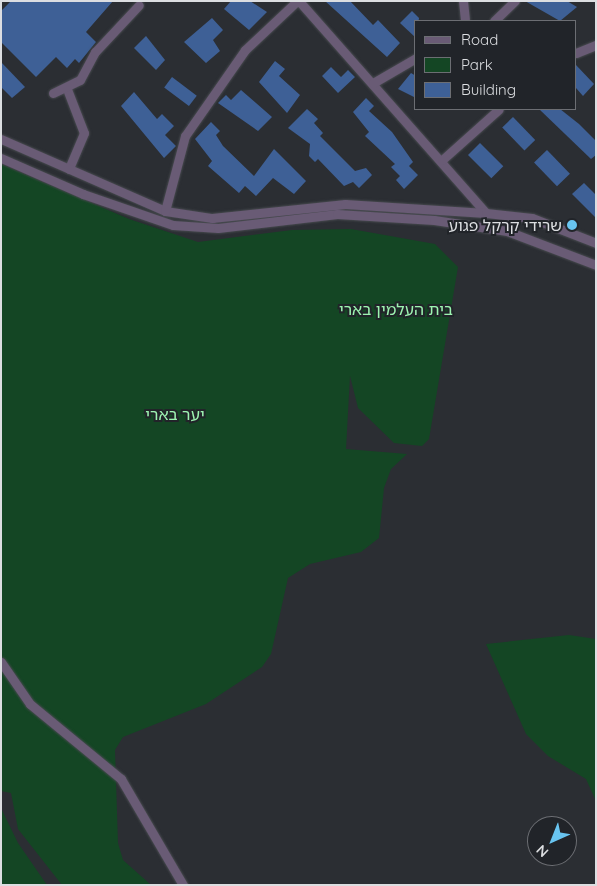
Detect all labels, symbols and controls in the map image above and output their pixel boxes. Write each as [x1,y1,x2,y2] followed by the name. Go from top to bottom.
[414,20,577,110] legend
[461,30,498,49] text: Road
[461,55,493,74] text: Park
[461,80,516,99] text: Building
[449,215,562,235] place label: שרידי קרקל פגוע
[566,219,578,231] marker: שרידי קרקל פגוע
[339,299,453,319] park label: בית העלמין בארי
[145,404,205,424] park label: יער בארי
[527,816,577,866] north arrow
[532,841,552,861] text: N

